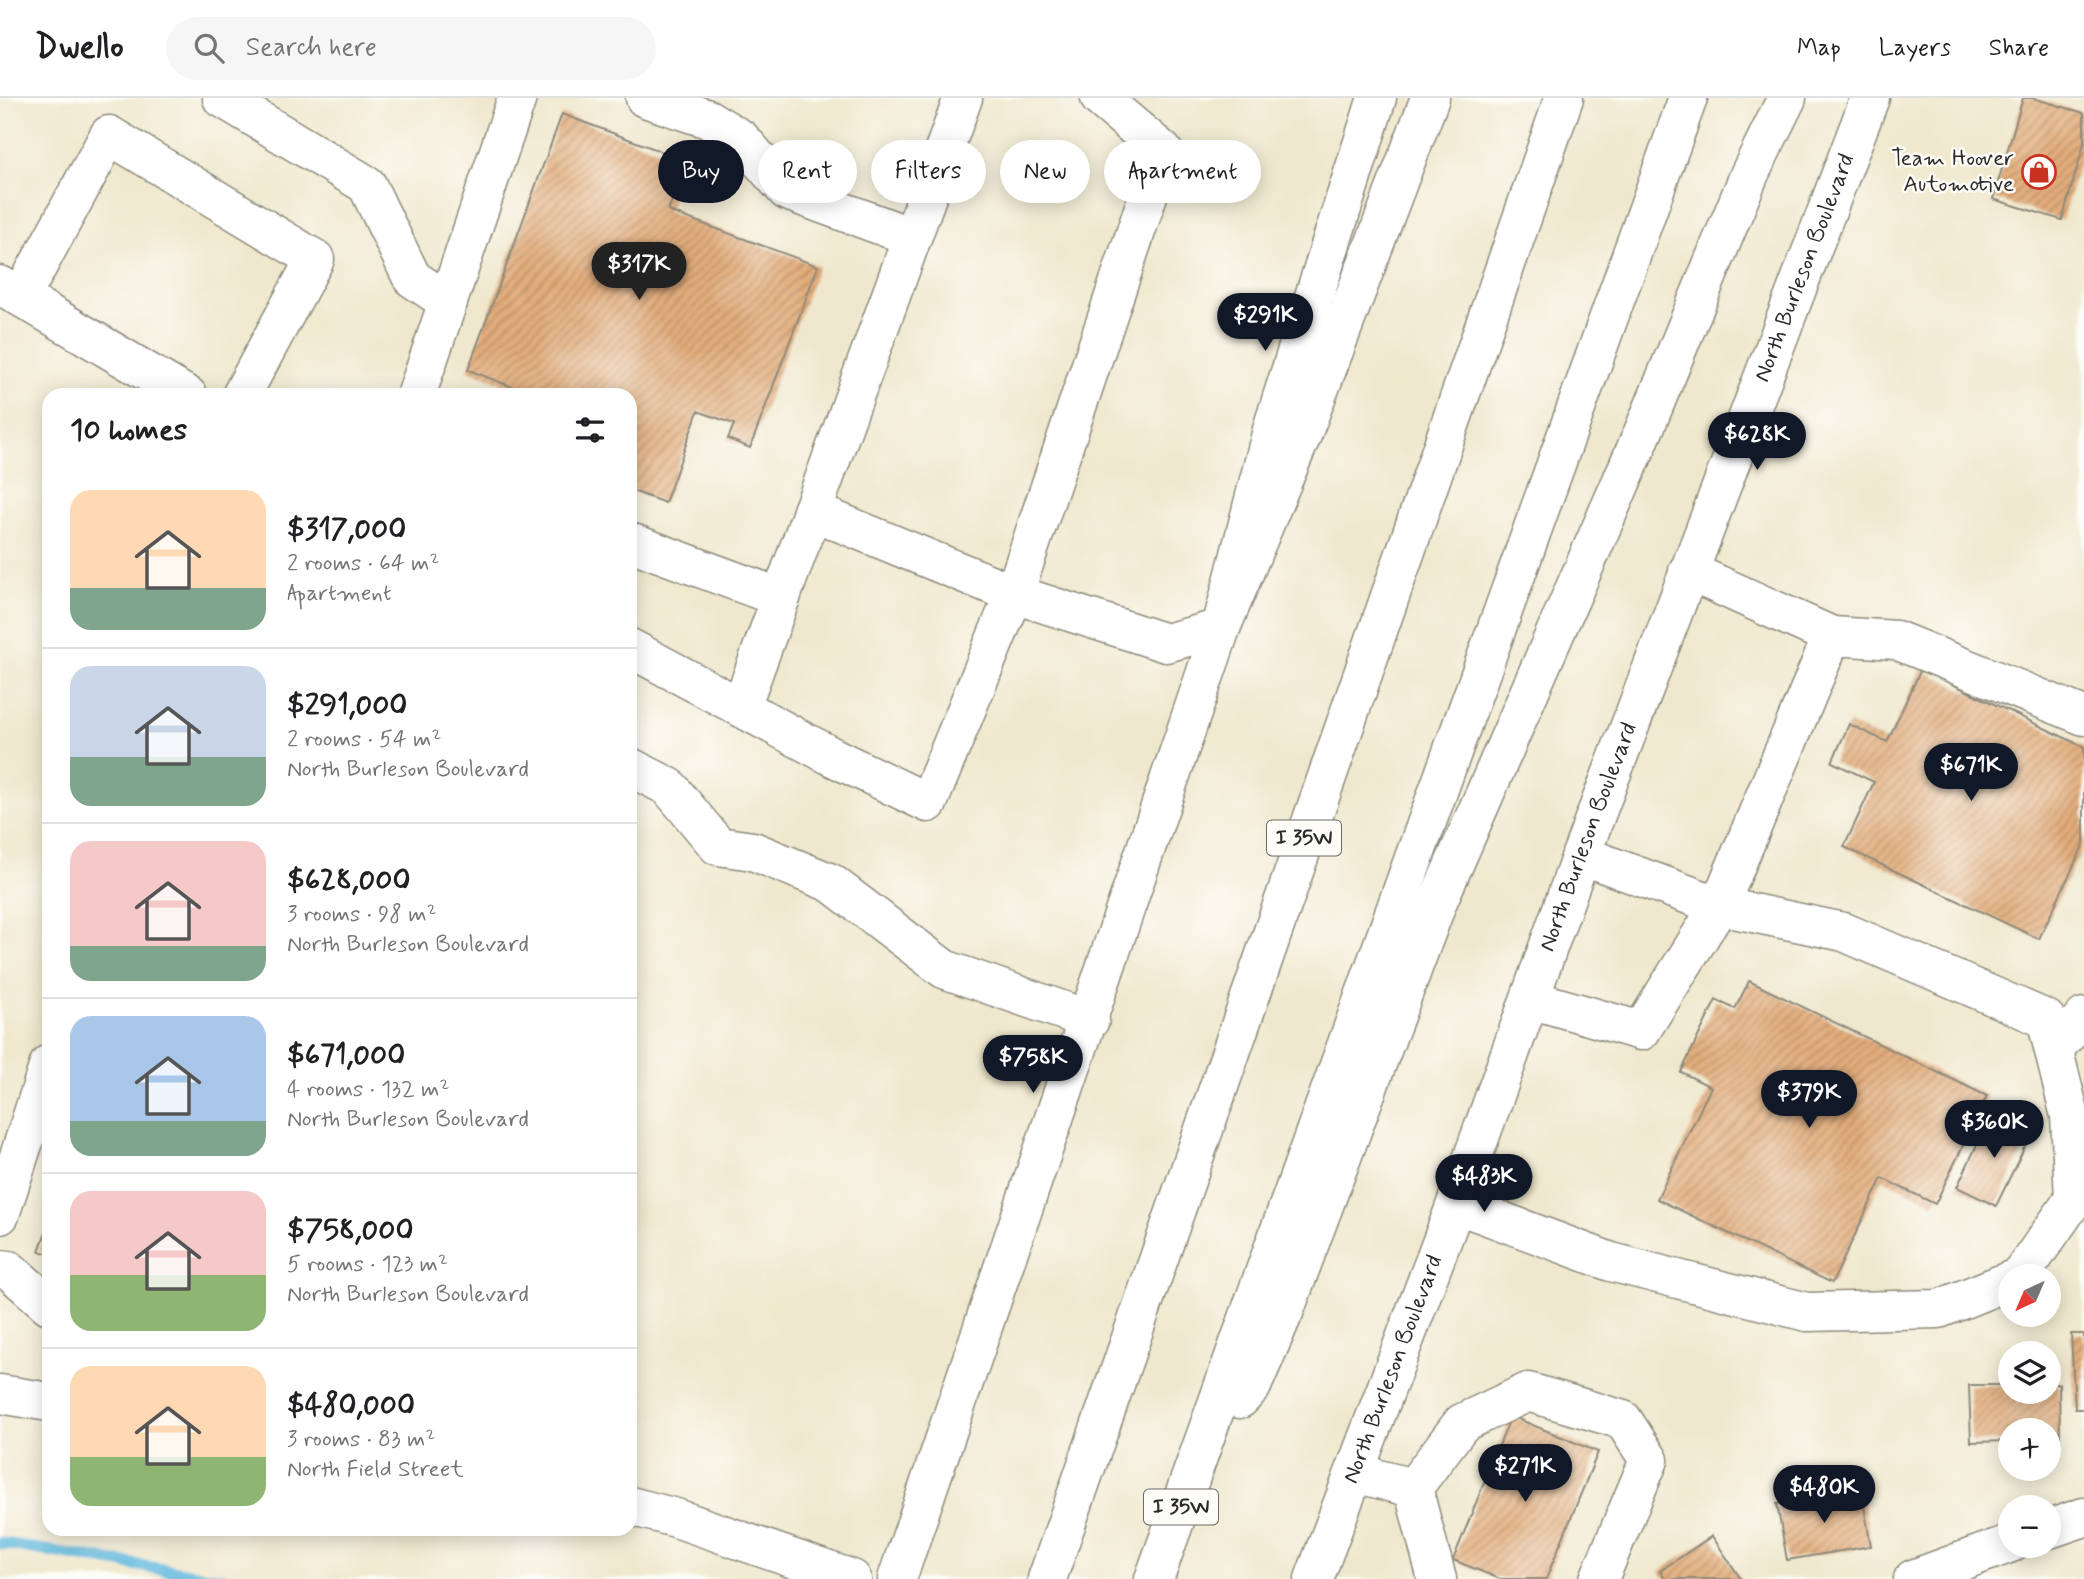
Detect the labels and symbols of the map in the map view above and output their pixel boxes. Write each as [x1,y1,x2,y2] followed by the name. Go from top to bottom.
[1891,144,2014,200] place label: Team Hoover Automotive
[1748,150,1862,386] street label: North Burleson Boulevard
[2020,153,2058,191] shop icon: Team Hoover Automotive
[590,242,688,302] pin: $317K
[1216,294,1314,353] pin: $291K
[1708,412,1806,472] pin: $628K
[1533,718,1645,956] street label: North Burleson Boulevard
[1922,744,2020,803] pin: $671K
[1267,820,1341,856] road number: I 35W
[984,1035,1082,1095] pin: $758K
[1760,1070,1858,1130] pin: $379K
[1945,1100,2043,1160] pin: $360K
[1435,1154,1533,1214] pin: $483K
[1336,1251,1450,1488] street label: North Burleson Boulevard
[1998,1264,2062,1326] north arrow
[1476,1444,1574,1504] pin: $271K
[1775,1466,1873,1525] pin: $480K
[1144,1490,1218,1524] road number: I 35W

